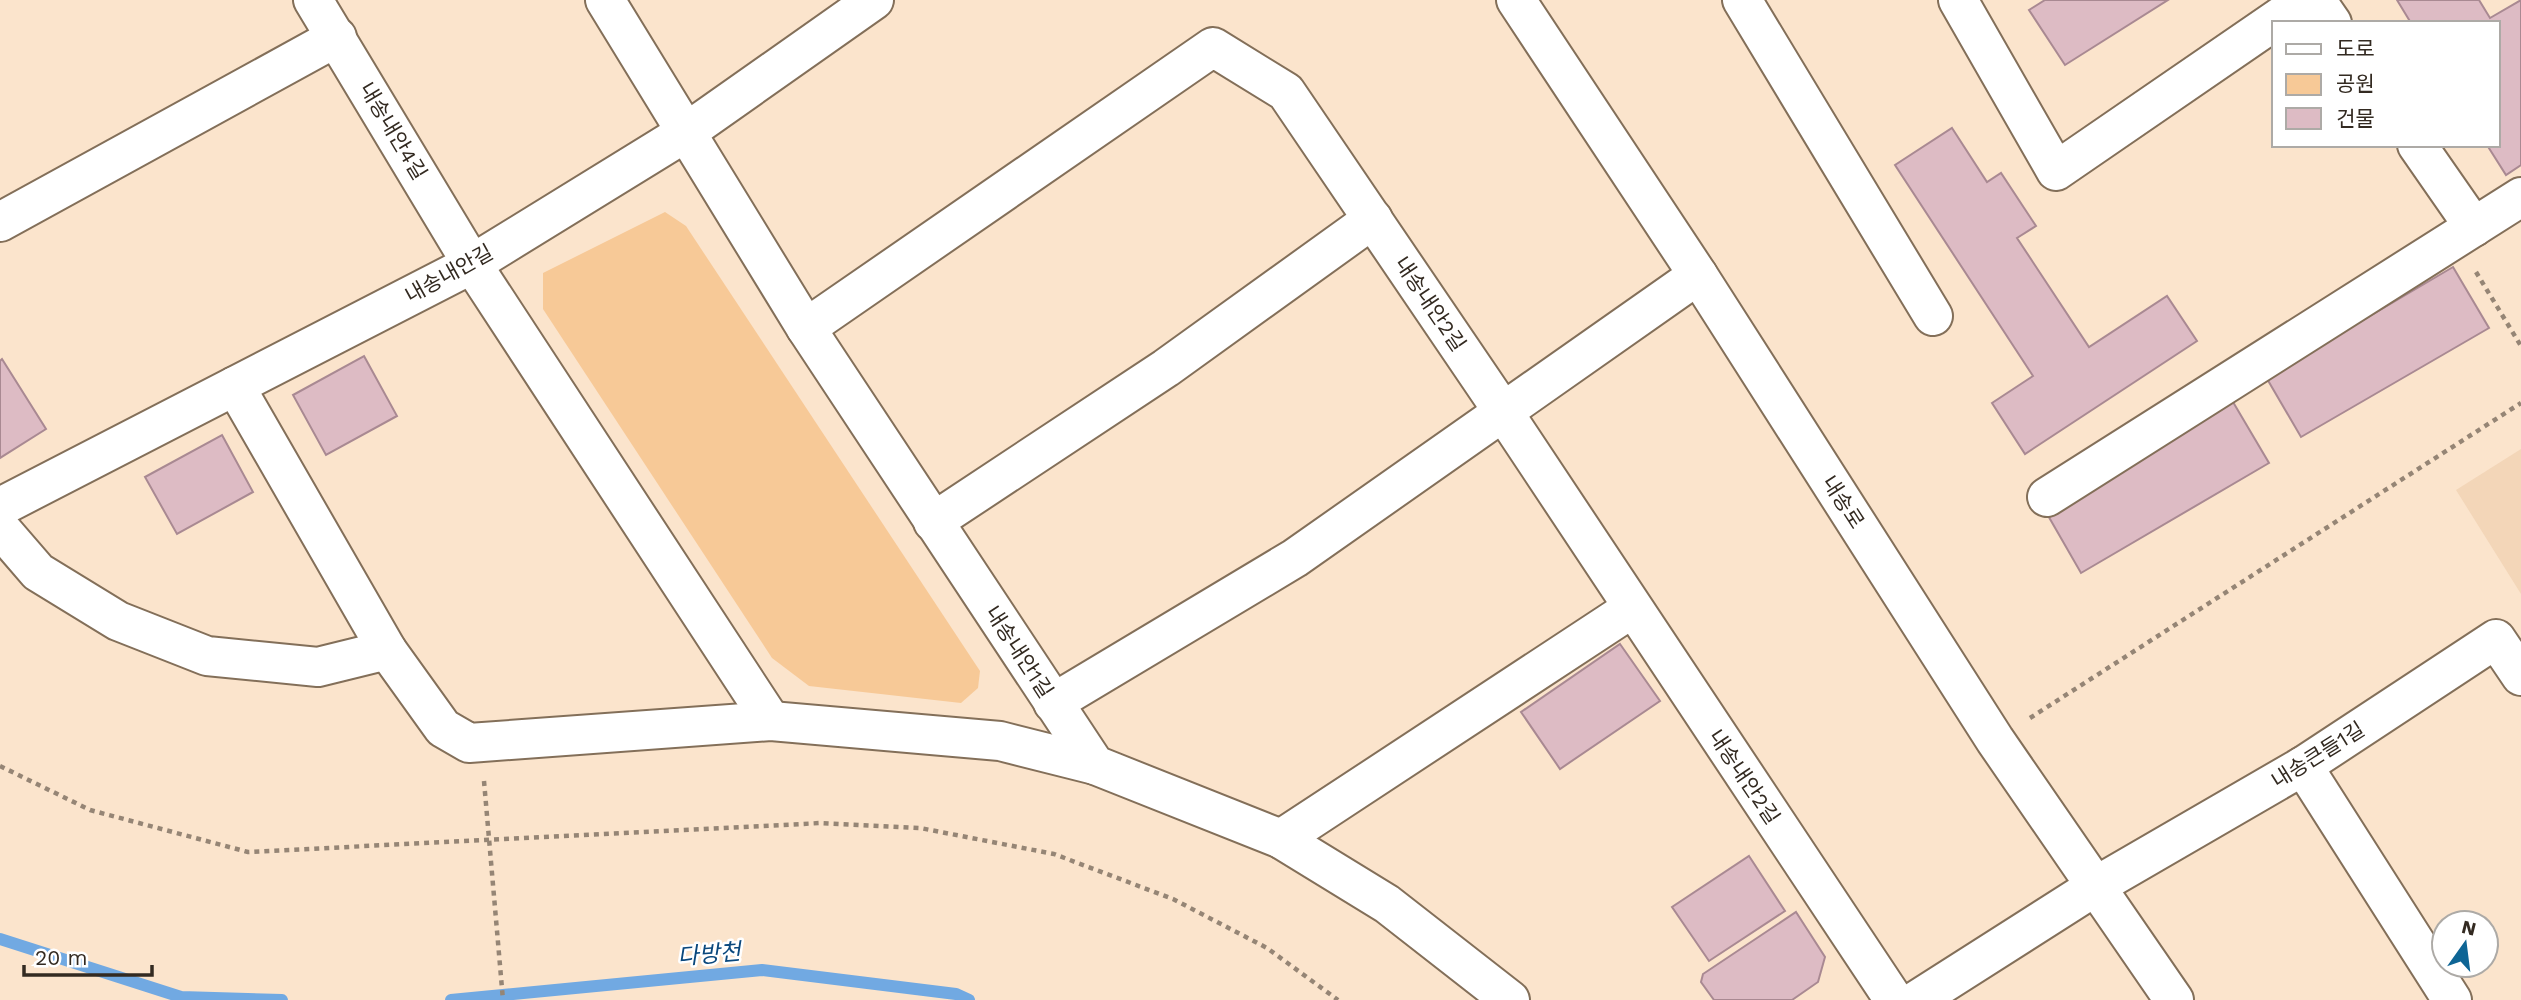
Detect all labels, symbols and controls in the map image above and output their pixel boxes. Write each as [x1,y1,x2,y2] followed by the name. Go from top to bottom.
[2272,21,2500,147] legend
[2336,36,2375,61] text: 도로
[2336,71,2375,96] text: 공원
[355,77,432,184] street label: 내송내안4길
[2336,106,2375,131] text: 건물
[400,239,497,308] street label: 내송내안길
[1390,252,1471,356] street label: 내송내안2길
[1817,471,1870,533] street label: 내송로
[980,601,1058,702] street label: 내송내안1길
[2267,716,2369,793] street label: 내송큰들1길
[1704,725,1785,829] street label: 내송내안2길
[2430,909,2500,979] north arrow
[2459,915,2479,941] text: N
[24,934,152,978] scale bar
[676,938,745,971] water label: 다방천
[35,945,87,970] text: 20 m

